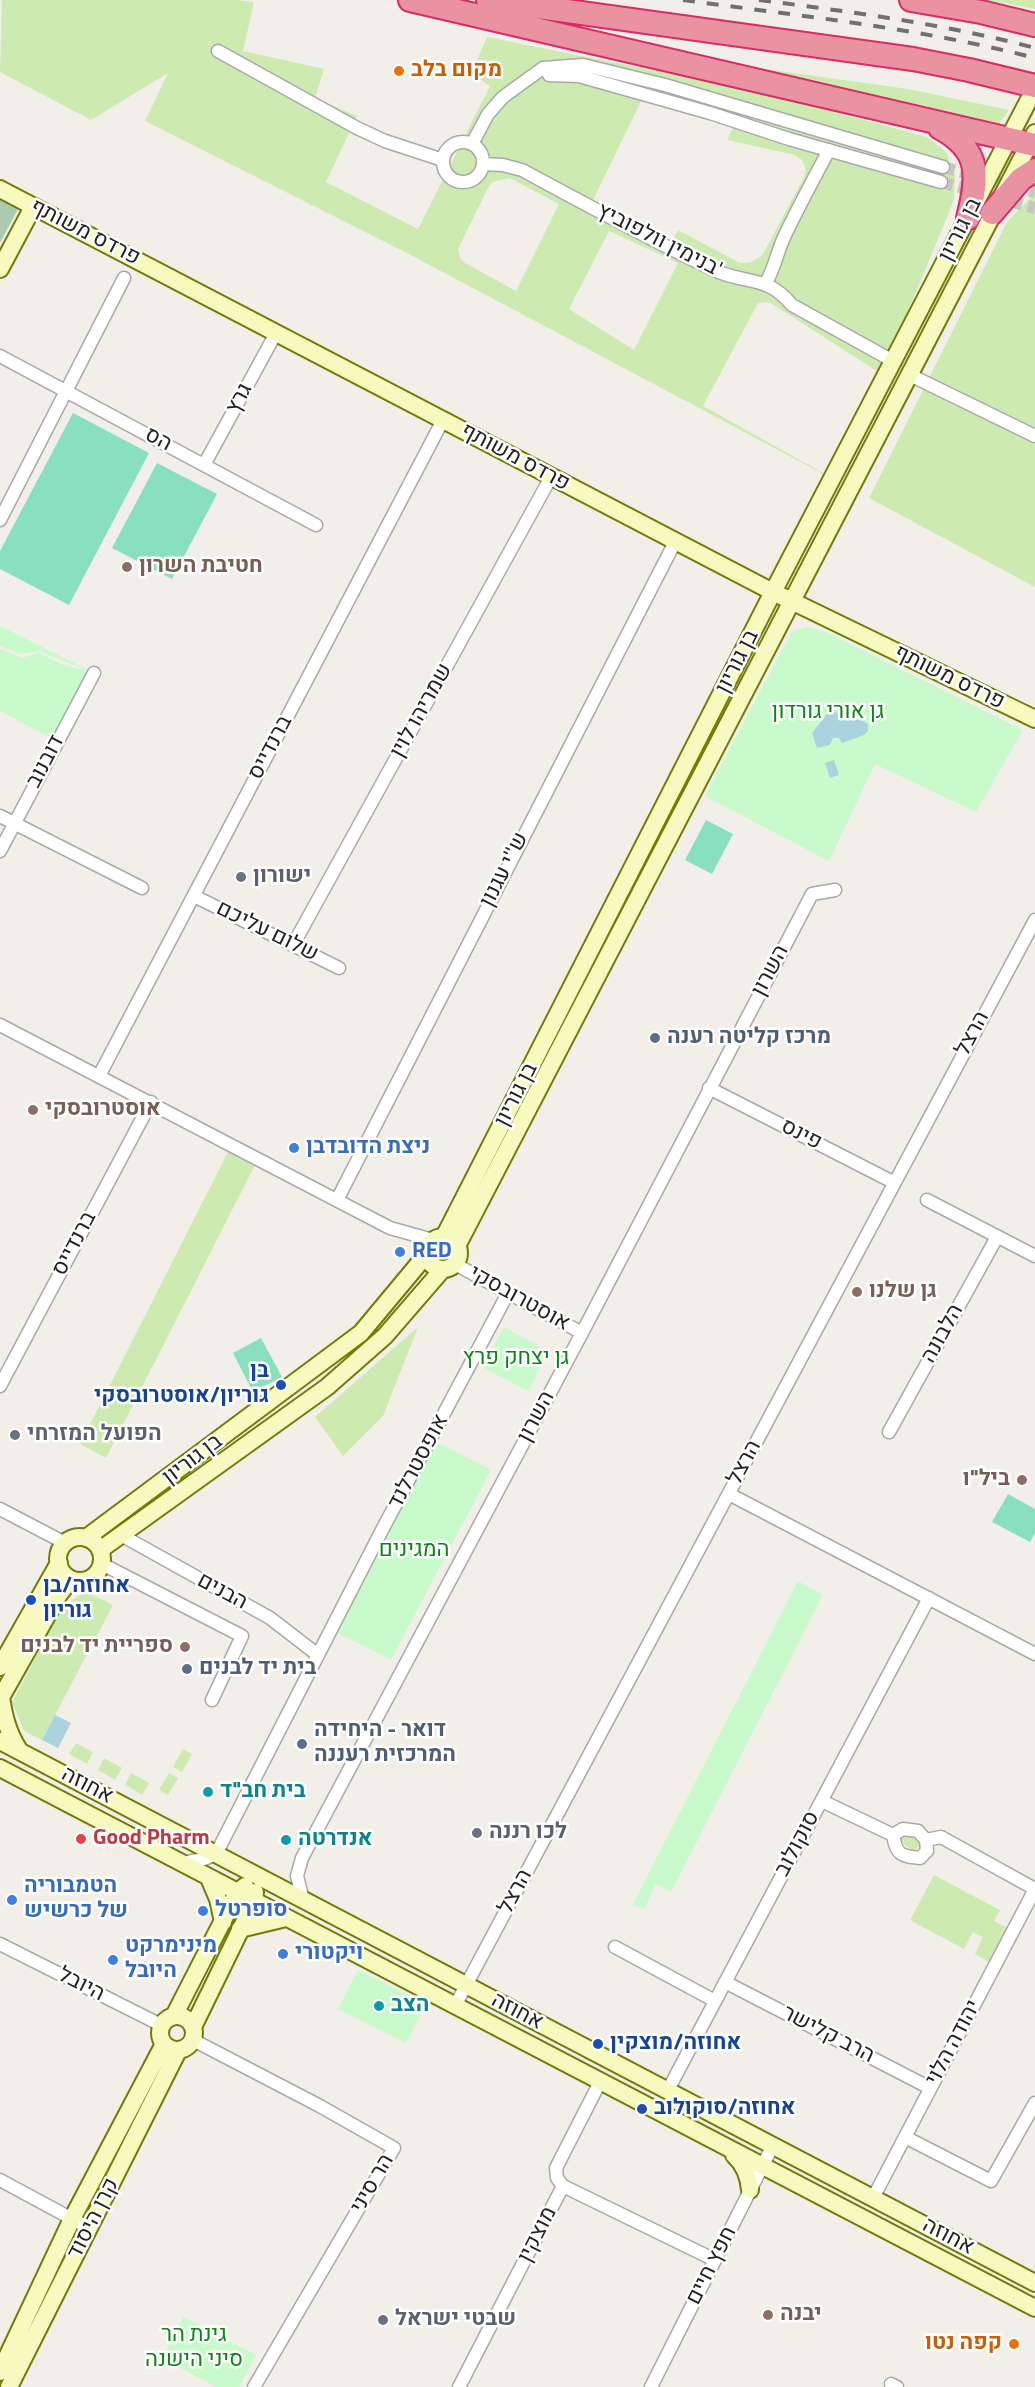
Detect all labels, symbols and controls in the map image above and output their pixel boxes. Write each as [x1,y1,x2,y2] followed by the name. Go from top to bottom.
[411,58,502,84] place label: מקום בלב
[392,64,406,78] marker: מקום בלב
[26,194,144,272] street label: פרדס משותף
[934,194,988,266] street label: בן גוריון
[592,198,726,284] street label: בנימין וולפוביץ'
[221,379,259,419] street label: גרץ
[456,418,574,498] street label: פרדס משותף
[140,422,176,458] street label: הס
[139,554,263,580] place label: חטיבת השרון
[120,560,134,574] marker: חטיבת השרון
[711,626,765,698] street label: בן גוריון
[889,640,1009,716] street label: פרדס משותף
[385,659,459,763] street label: שמריהו לוין
[772,700,884,726] park label: גן אורי גורדון
[243,711,299,785] street label: ברנדייס
[21,731,71,793] street label: דובנוב
[475,828,535,912] street label: ש''י עגנון
[253,864,311,890] place label: ישורון
[234,870,248,884] marker: ישורון
[212,896,322,968] street label: שלום עליכם
[747,941,795,1001] street label: השרון
[950,1007,996,1061] street label: הרצל
[667,1025,831,1051] place label: מרכז קליטה רענה
[648,1031,662,1045] marker: מרכז קליטה רענה
[490,1059,544,1131] street label: בן גוריון
[45,1097,161,1123] place label: אוסטרובסקי
[26,1103,40,1117] marker: אוסטרובסקי
[776,1114,826,1156] street label: פינס
[306,1135,430,1161] place label: ניצת הדובדבן
[287,1141,301,1155] marker: ניצת הדובדבן
[47,1207,103,1281] street label: ברנדייס
[412,1239,452,1265] place label: RED
[393,1245,407,1259] marker: RED
[464,1260,574,1338] street label: אוסטרובסקי
[869,1279,937,1305] place label: גן שלנו
[850,1285,864,1299] marker: גן שלנו
[916,1300,970,1368] street label: הלבונה
[463,1346,569,1372] park label: גן יצחק פרץ
[94,1359,269,1410] place label: בן גוריון/אוסטרובסקי
[274,1378,288,1392] marker: בן גוריון/אוסטרובסקי
[513,1387,561,1447] street label: השרון
[383,1410,455,1514] street label: אופסטרלנד
[27,1422,162,1448] place label: הפועל המזרחי
[8,1428,22,1442] marker: הפועל המזרחי
[158,1429,228,1491] street label: בן גוריון
[722,1436,768,1490] street label: הרצל
[963,1467,1010,1493] place label: ביל"ו
[1015,1473,1029,1487] marker: ביל"ו
[379,1538,449,1564] park label: המגינים
[192,1568,252,1616] street label: הבנים
[43,1574,130,1626] place label: אחוזה/בן גוריון
[24,1593,38,1607] marker: אחוזה/בן גוריון
[20,1634,173,1660] place label: ספריית יד לבנים
[178,1640,192,1654] marker: ספריית יד לבנים
[199,1656,317,1682] place label: בית יד לבנים
[180,1662,194,1676] marker: בית יד לבנים
[314,1718,456,1770] place label: דואר - היחידה המרכזית רעננה
[295,1737,309,1751] marker: דואר - היחידה המרכזית רעננה
[57,1762,117,1810] street label: אחוזה
[220,1779,306,1805] place label: בית חב"ד
[201,1785,215,1799] marker: בית חב"ד
[770,1807,826,1881] street label: סוקולוב
[489,1820,567,1846] place label: לכו רננה
[93,1826,210,1852] place label: Good Pharm
[470,1826,484,1840] marker: לכו רננה
[298,1827,372,1853] place label: אנדרטה
[74,1832,88,1846] marker: Good Pharm
[279,1833,293,1847] marker: אנדרטה
[493,1865,539,1919] street label: הרצל
[24,1874,128,1926] place label: הטמבוריה של כרשיש
[5,1893,19,1907] marker: הטמבוריה של כרשיש
[215,1898,288,1924] place label: סופרטל
[196,1904,210,1918] marker: סופרטל
[125,1934,217,1986] place label: מינימרקט היובל
[295,1941,363,1967] place label: ויקטורי
[276,1947,290,1961] marker: ויקטורי
[106,1953,120,1967] marker: מינימרקט היובל
[53,1962,109,2008] street label: היובל
[487,1988,547,2036] street label: אחוזה
[391,1993,429,2019] place label: הצב
[921,1996,987,2090] street label: יהודה הלוי
[372,1999,386,2013] marker: הצב
[777,2001,879,2069] street label: הרב קלישר
[610,2031,741,2057] place label: אחוזה/מוצקין
[591,2037,605,2051] marker: אחוזה/מוצקין
[654,2096,795,2122] place label: אחוזה/סוקולוב
[635,2102,649,2116] marker: אחוזה/סוקולוב
[346,2150,400,2218] street label: הר סיני
[62,2174,126,2264] street label: קרן היסוד
[513,2203,563,2267] street label: מוצקין
[918,2213,978,2261] street label: אחוזה
[681,2222,743,2310] street label: חפץ חיים
[780,2302,822,2328] place label: יבנה
[395,2307,516,2333] place label: שבטי ישראל
[761,2308,775,2322] marker: יבנה
[376,2313,390,2327] marker: שבטי ישראל
[145,2323,243,2374] park label: גינת הר סיני הישנה
[925,2331,1002,2357] place label: קפה נטו
[1007,2337,1021,2351] marker: קפה נטו

